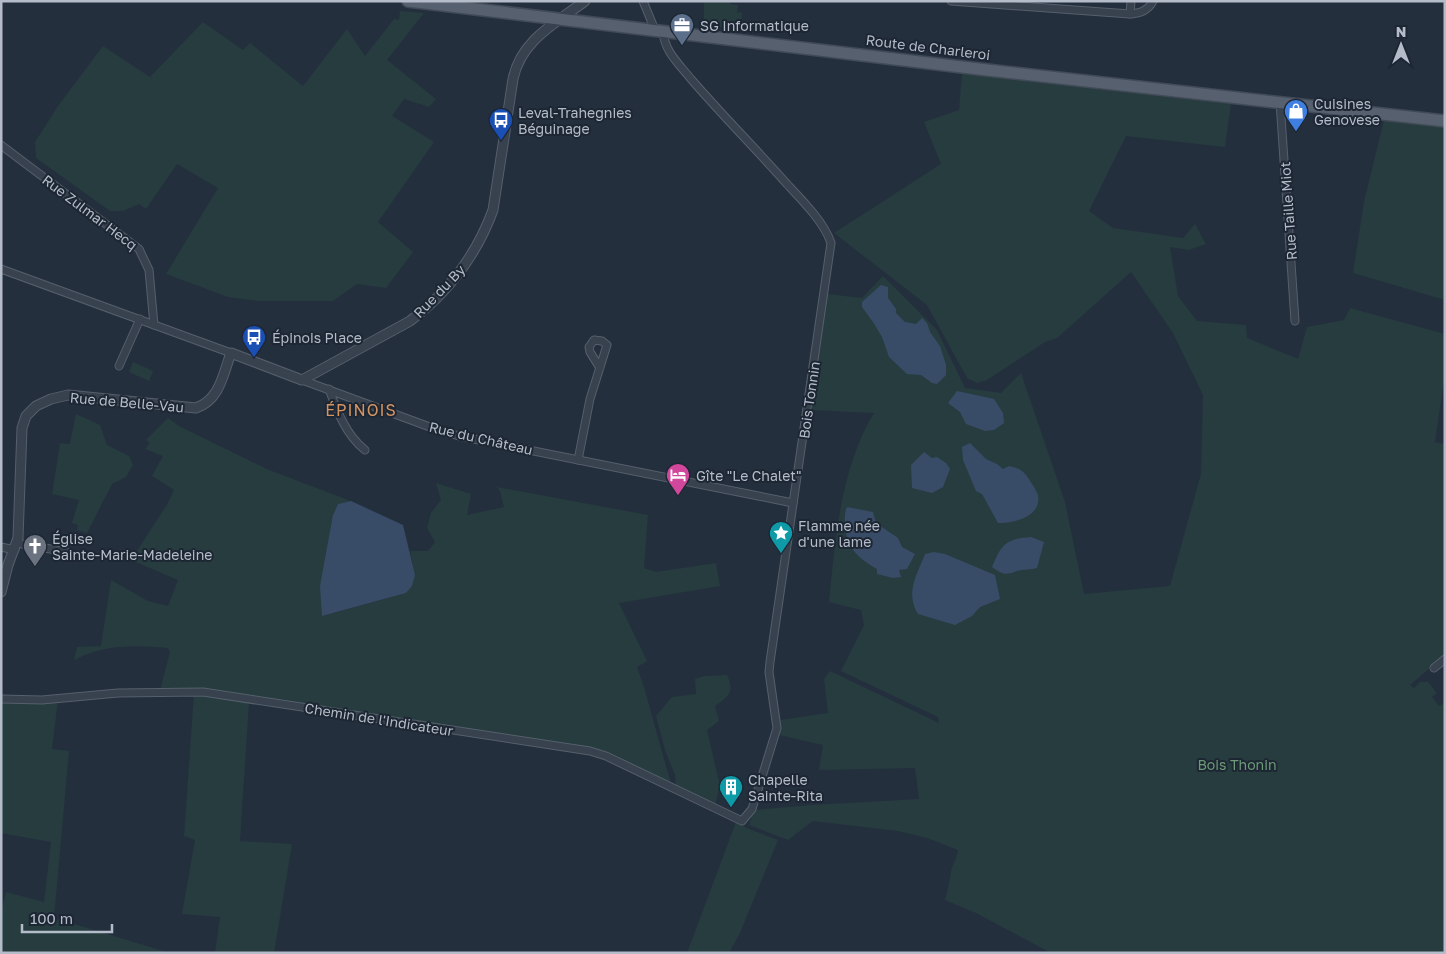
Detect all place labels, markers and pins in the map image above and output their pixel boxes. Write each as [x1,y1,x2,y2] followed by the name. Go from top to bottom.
[669,12,695,46] office icon: SG Informatique
[700,17,809,34] place label: SG Informatique
[1314,95,1380,128] place label: Cuisines Genovese
[1283,98,1309,132] shop icon: Cuisines Genovese
[518,104,632,137] place label: Leval-Trahegnies Béguinage
[488,107,514,141] bus stop icon: Leval-Trahegnies Béguinage
[241,324,267,358] bus stop icon: Épinois Place
[272,329,362,346] place label: Épinois Place
[665,462,691,496] hotel icon: Gîte "Le Chalet"
[696,467,801,484] place label: Gîte "Le Chalet"
[798,517,880,550] place label: Flamme née d'une lame
[768,520,794,554] place icon: Flamme née d'une lame
[52,530,212,563] place label: Église Sainte-Marie-Madeleine
[22,533,48,567] church icon: Église Sainte-Marie-Madeleine
[748,771,823,804] place label: Chapelle Sainte-Rita
[718,774,744,808] building icon: Chapelle Sainte-Rita

